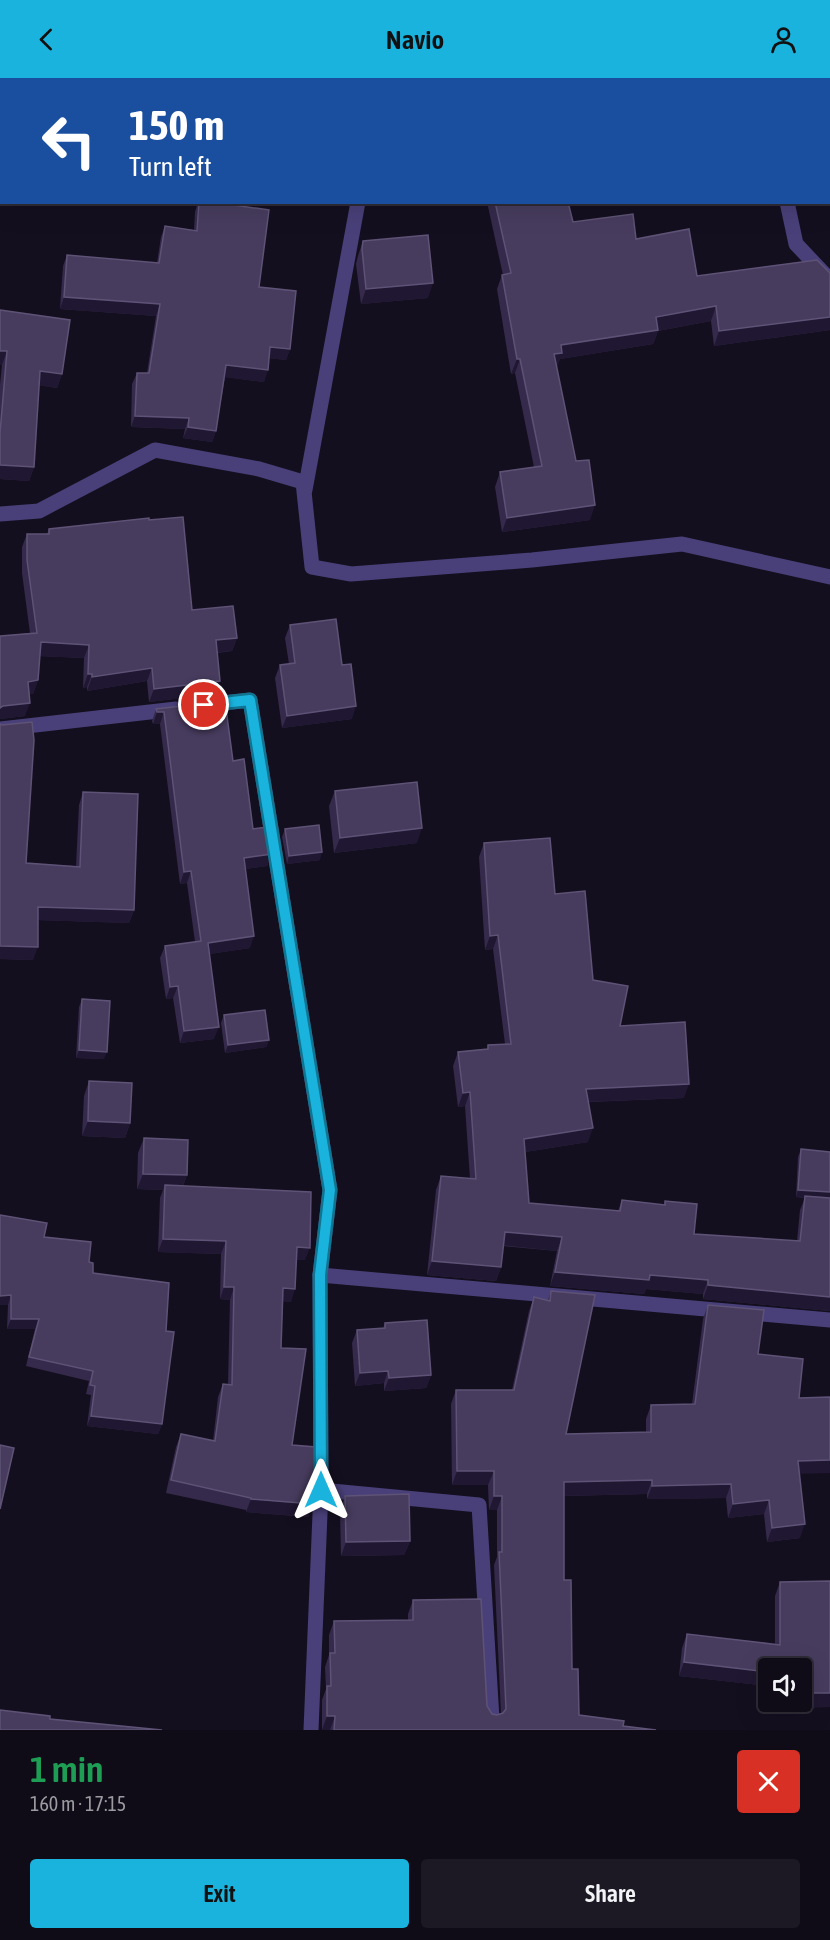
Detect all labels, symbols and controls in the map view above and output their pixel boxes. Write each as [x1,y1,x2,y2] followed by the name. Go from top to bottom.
[30,23,63,56] icon: back
[767,23,800,56] icon: person
[386,24,444,55] text: Navio
[129,101,224,149] text: 150 m
[30,102,108,180] icon: left
[129,151,212,182] text: Turn left
[178,679,229,730] pin
[187,688,220,721] icon: arrive
[289,1458,353,1522] position arrow
[758,1658,812,1712] map controls
[758,1658,812,1712] button: sound
[30,1748,104,1790] text: 1 min
[737,1750,800,1813] button: close
[30,1792,126,1815] text: 160 m · 17:15
[30,1859,409,1928] button: Exit
[421,1859,800,1928] button: Share

